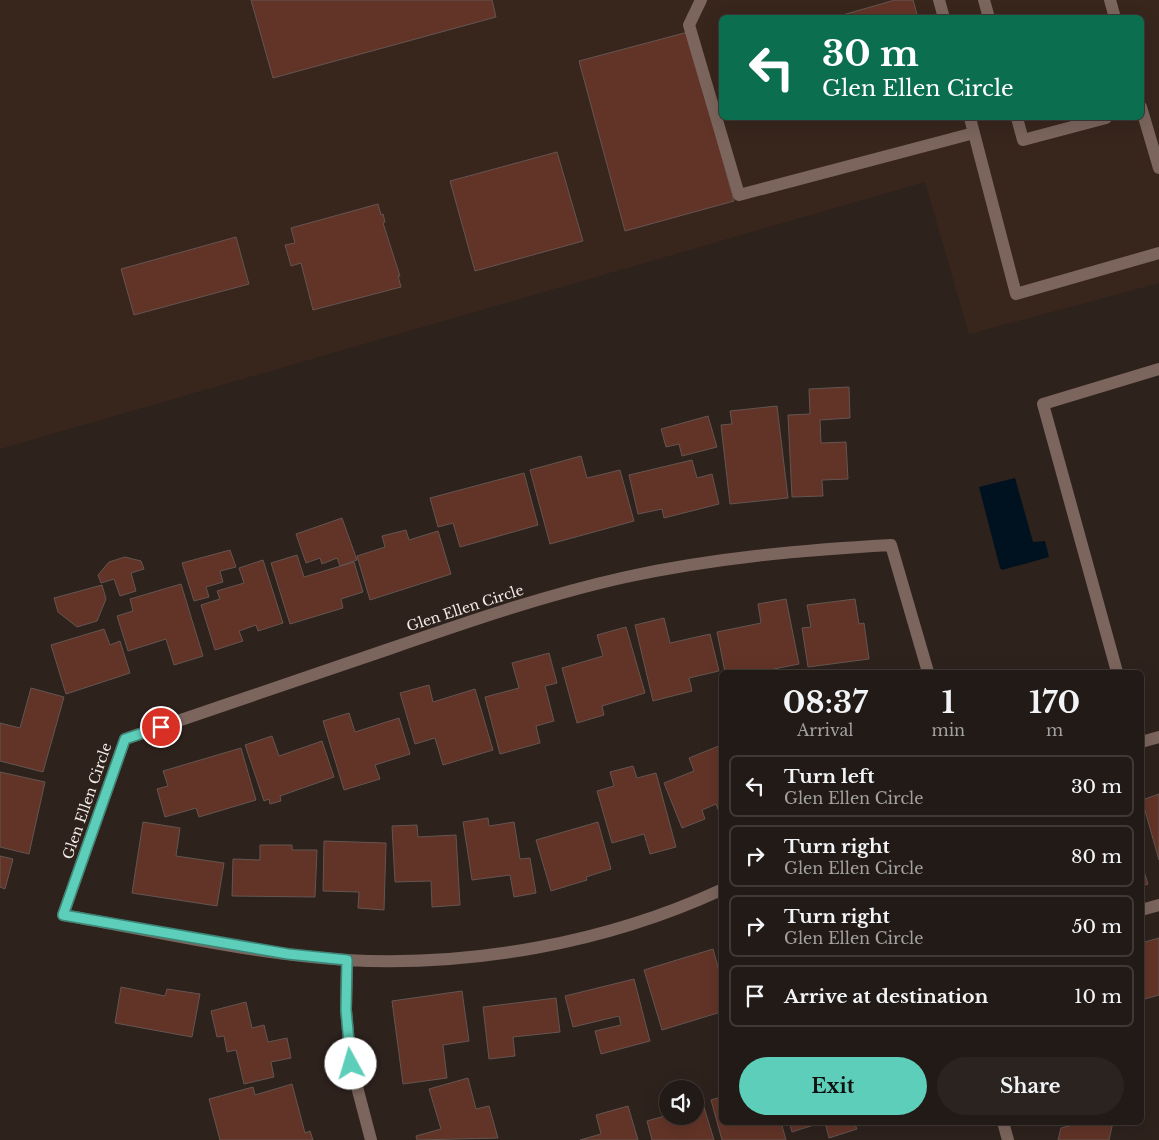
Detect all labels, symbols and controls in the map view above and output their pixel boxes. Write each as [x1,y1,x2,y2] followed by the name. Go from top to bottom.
[822,32,919,75] text: 30 m
[739,35,804,100] icon: left
[822,75,1014,102] text: Glen Ellen Circle
[404,581,526,635] street label: Glen Ellen Circle
[783,684,868,721] text: 08:37
[942,684,955,721] text: 1
[1029,684,1080,721] text: 170
[140,706,182,748] pin
[147,713,175,741] icon: arrive
[797,720,854,740] text: Arrival
[931,720,965,740] text: min
[1046,720,1063,740] text: m
[59,740,115,862] street label: Glen Ellen Circle
[784,765,875,788] text: Turn left
[741,772,769,800] icon: left
[1071,775,1122,798] text: 30 m
[784,788,923,808] text: Glen Ellen Circle
[784,835,890,858] text: Turn right
[741,842,769,870] icon: right
[1071,845,1122,868] text: 80 m
[784,858,923,878] text: Glen Ellen Circle
[784,905,890,928] text: Turn right
[741,912,769,940] icon: right
[1072,915,1122,938] text: 50 m
[784,928,923,948] text: Glen Ellen Circle
[741,982,769,1010] icon: arrive
[784,985,988,1008] text: Arrive at destination
[1074,985,1122,1008] text: 10 m
[324,1037,376,1089] position arrow
[739,1057,927,1115] button: Exit
[937,1057,1124,1115] button: Share
[659,1080,704,1125] map controls
[659,1080,704,1125] button: sound

